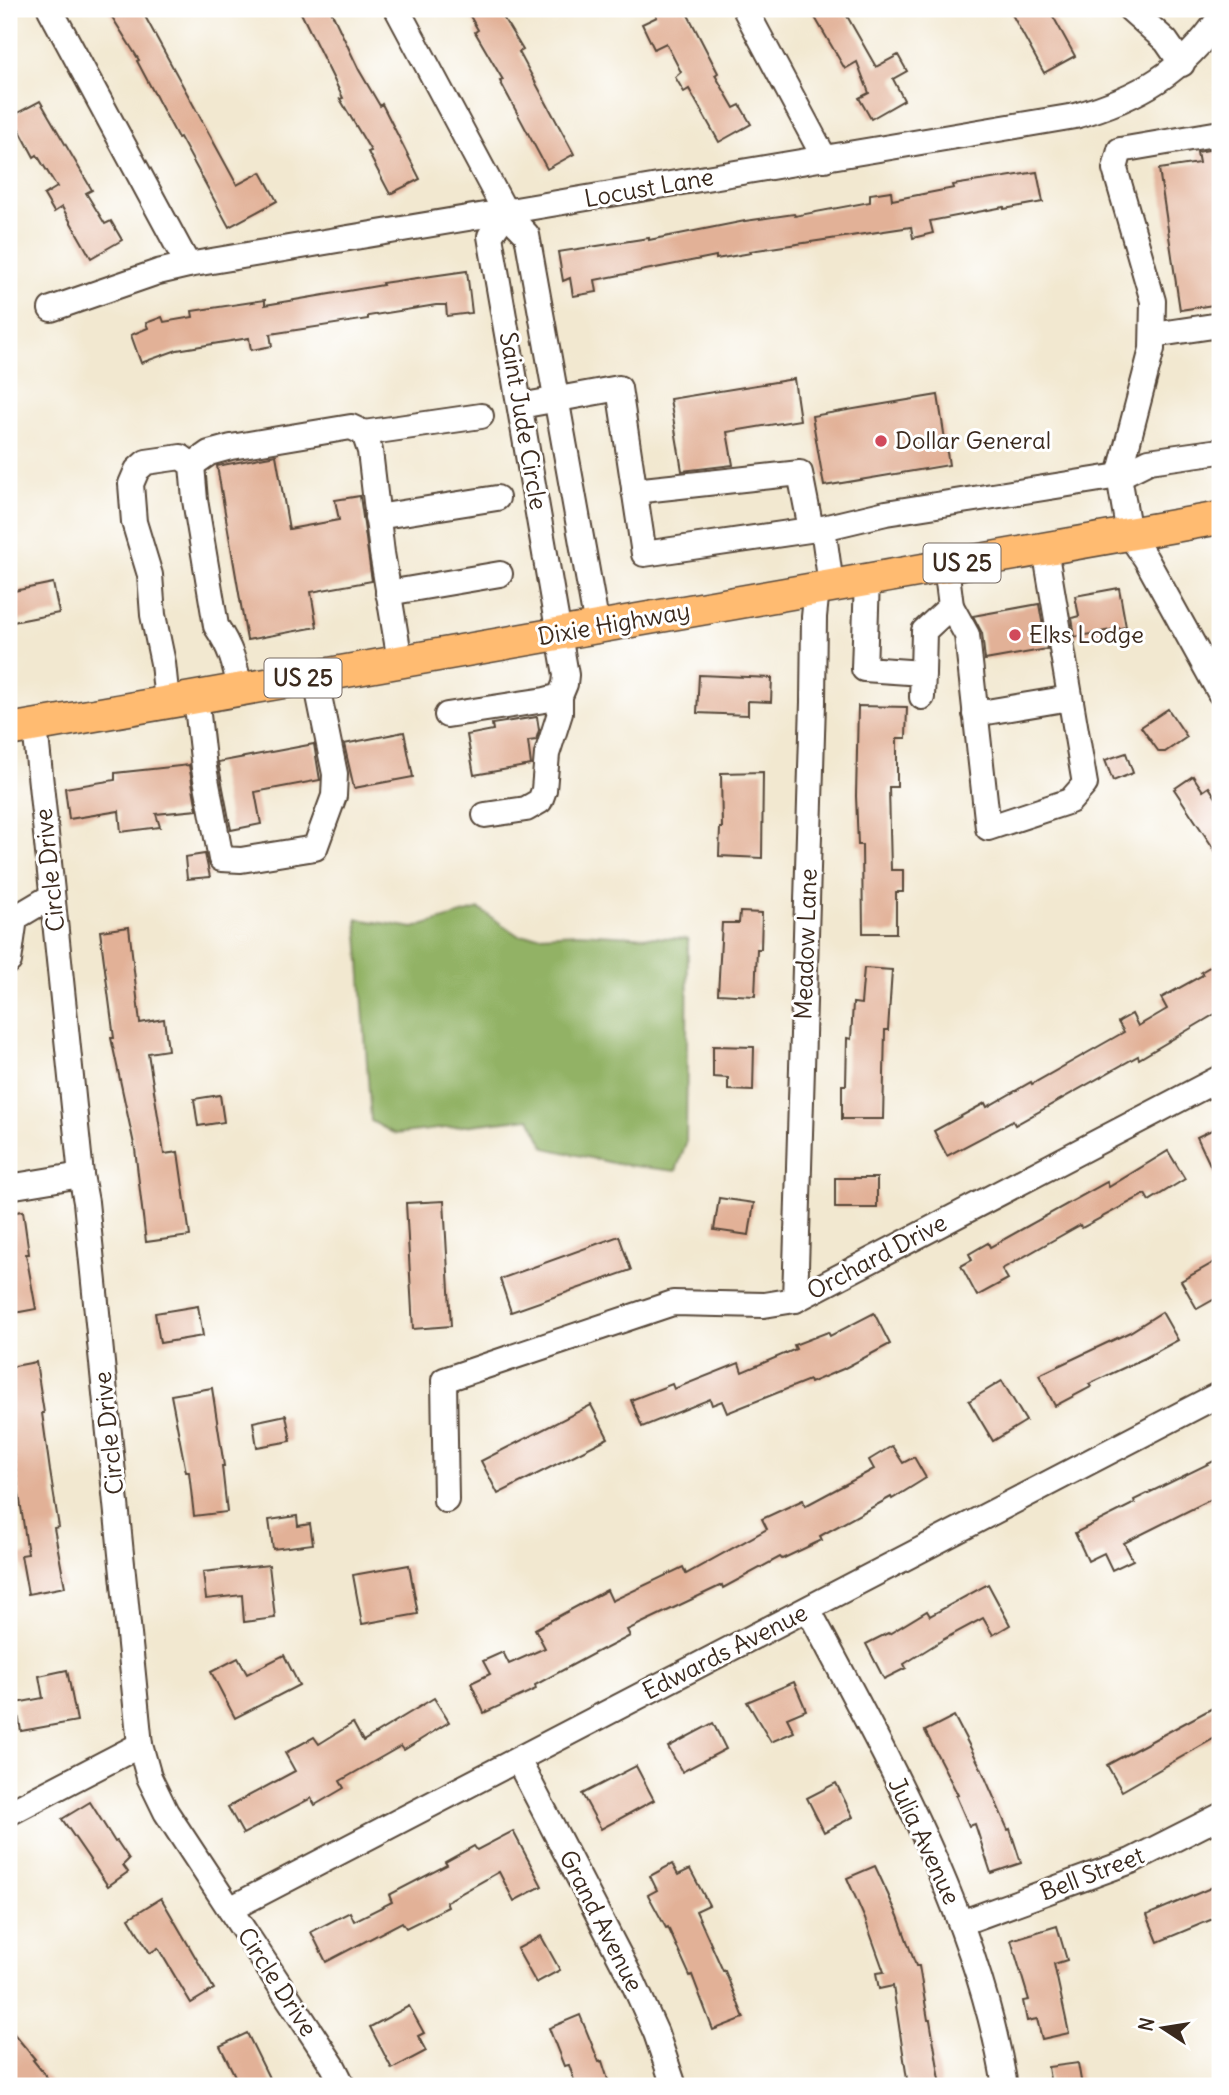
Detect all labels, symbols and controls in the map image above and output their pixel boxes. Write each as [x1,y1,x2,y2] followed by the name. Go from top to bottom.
[582,161,716,213] street label: Locust Lane
[494,330,554,512] street label: Saint Jude Circle
[895,425,1051,455] place label: Dollar General
[873,433,889,449] marker: Dollar General
[923,544,1000,582] road number: US 25
[535,595,692,651] street label: Dixie Highway
[1029,619,1144,649] place label: Elks Lodge
[1007,627,1023,643] marker: Elks Lodge
[264,658,342,698] road number: US 25
[28,807,70,933] street label: Circle Drive
[787,868,823,1020] street label: Meadow Lane
[801,1207,952,1306] street label: Orchard Drive
[87,1370,129,1496] street label: Circle Drive
[637,1597,812,1706] street label: Edwards Avenue
[882,1772,967,1909] street label: Julia Avenue
[1035,1839,1148,1907] street label: Bell Street
[553,1845,650,1996] street label: Grand Avenue
[232,1921,324,2042] street label: Circle Drive
[1128,1994,1198,2064] north arrow
[1133,2016,1159,2033] text: N

